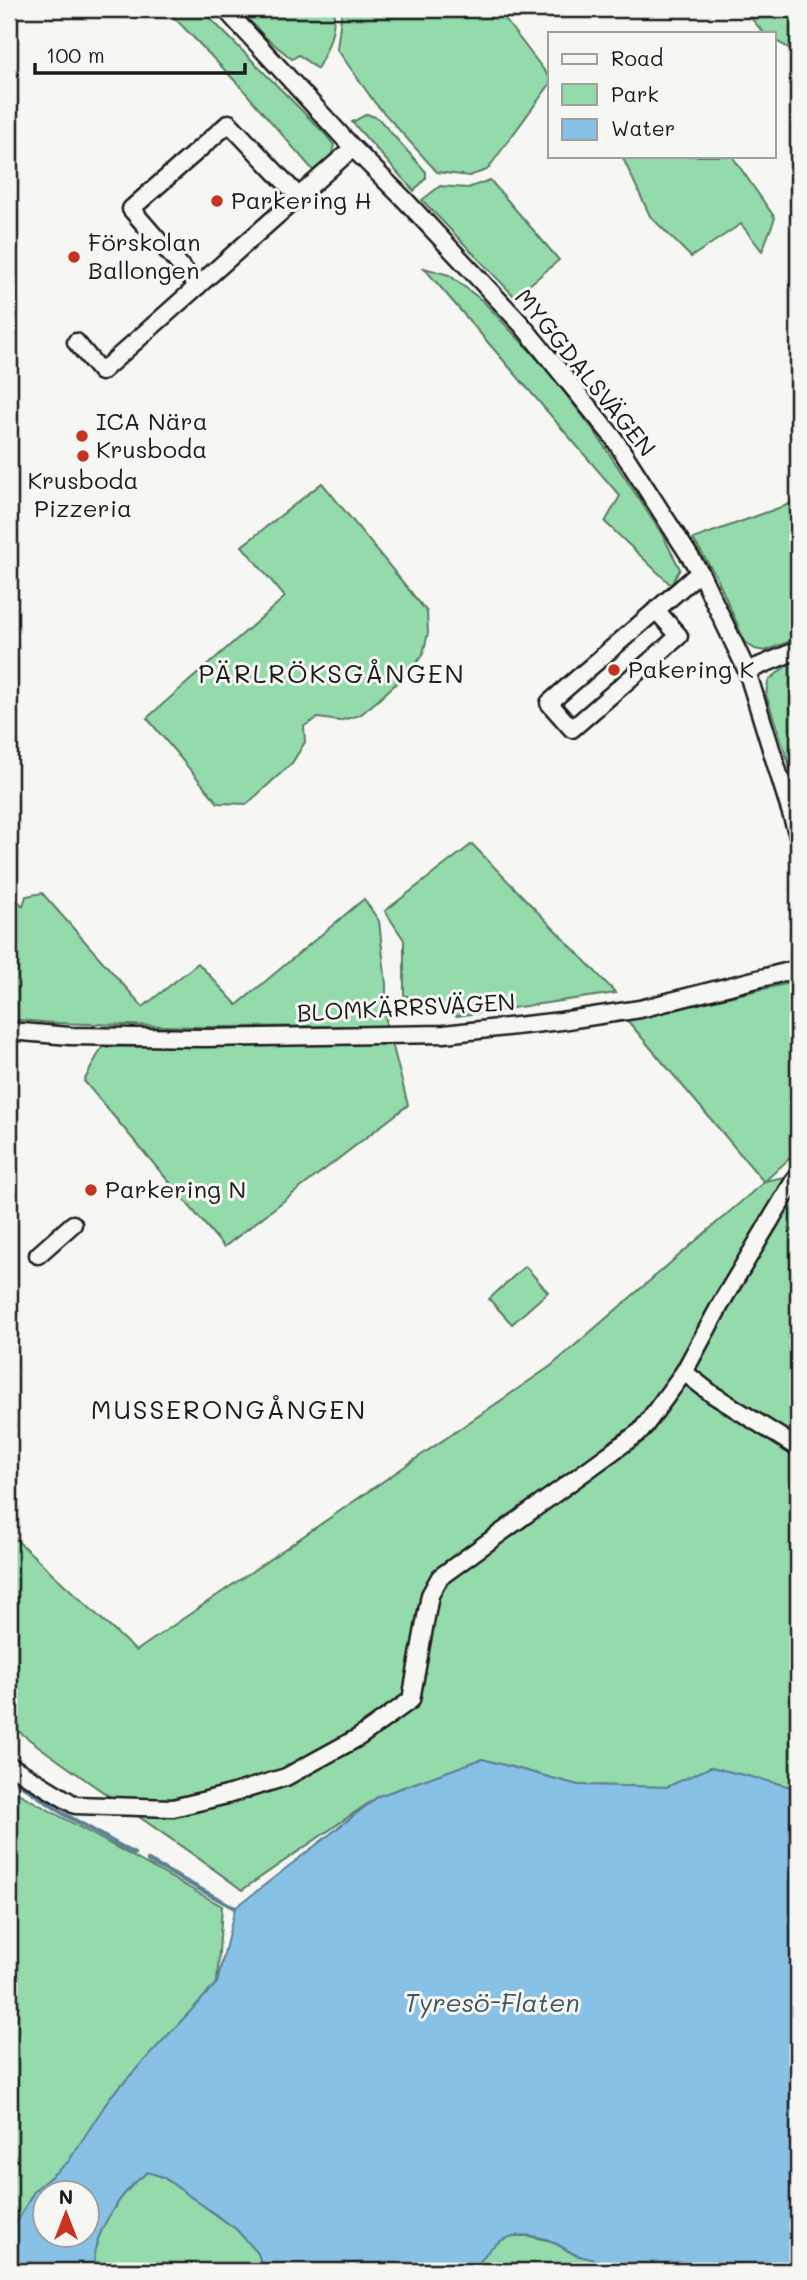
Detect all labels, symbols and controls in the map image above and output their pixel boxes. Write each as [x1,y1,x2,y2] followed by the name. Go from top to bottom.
[35,32,245,76] scale bar
[548,32,776,158] legend
[46,41,105,68] text: 100 m
[611,44,663,71] text: Road
[611,80,659,107] text: Park
[611,114,675,141] text: Water
[231,184,372,215] place label: Parkering H
[209,193,225,209] marker: Parkering H
[88,226,201,285] place label: Förskolan Ballongen
[66,249,82,265] marker: Förskolan Ballongen
[509,282,663,462] street label: MYGGDALSVÄGEN
[96,405,208,464] place label: ICA Nära Krusboda
[74,428,90,444] marker: ICA Nära Krusboda
[75,448,91,464] marker: Krusboda Pizzeria
[27,464,139,523] place label: Krusboda Pizzeria
[628,653,755,684] place label: Pakering K
[198,656,466,690] district label: PÄRLRÖKSGÅNGEN
[606,662,622,678] marker: Pakering K
[296,985,516,1028] street label: BLOMKÄRRSVÄGEN
[105,1173,246,1204] place label: Parkering N
[83,1182,99,1198] marker: Parkering N
[91,1392,367,1426] district label: MUSSERONGÅNGEN
[404,1985,580,2019] water label: Tyresö-Flaten
[32,2178,102,2248] north arrow
[59,2184,73,2209] text: N

